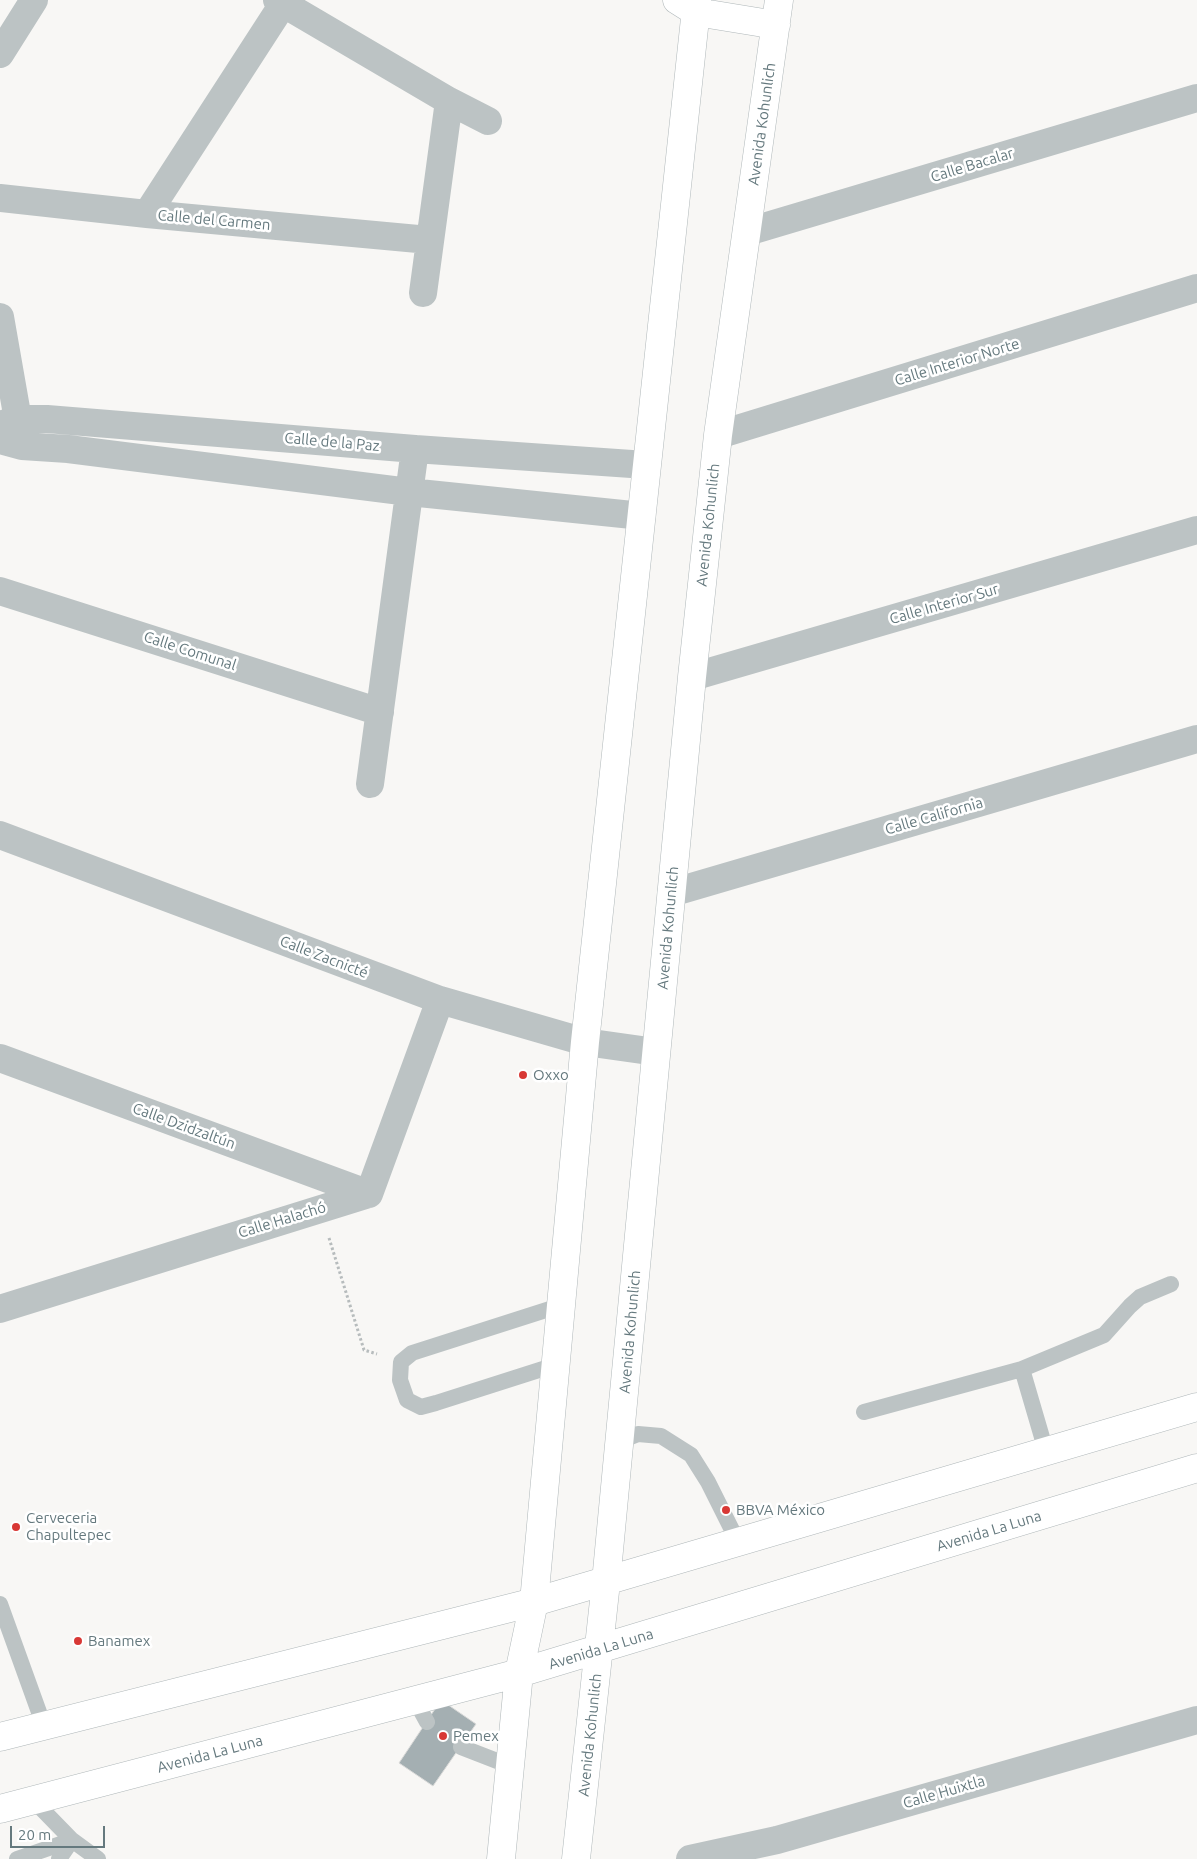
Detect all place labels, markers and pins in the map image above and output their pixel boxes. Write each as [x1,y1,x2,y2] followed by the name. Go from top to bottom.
[533,1066,569,1084] place label: Oxxo
[517,1069,529,1081] marker: Oxxo
[736,1501,825,1519] place label: BBVA México
[720,1504,732,1516] marker: BBVA México
[26,1509,111,1544] place label: Cerveceria Chapultepec
[10,1521,22,1533] marker: Cerveceria Chapultepec
[88,1632,150,1650] place label: Banamex
[72,1635,84,1647] marker: Banamex
[453,1727,499,1745] place label: Pemex
[437,1730,449,1742] marker: Pemex

